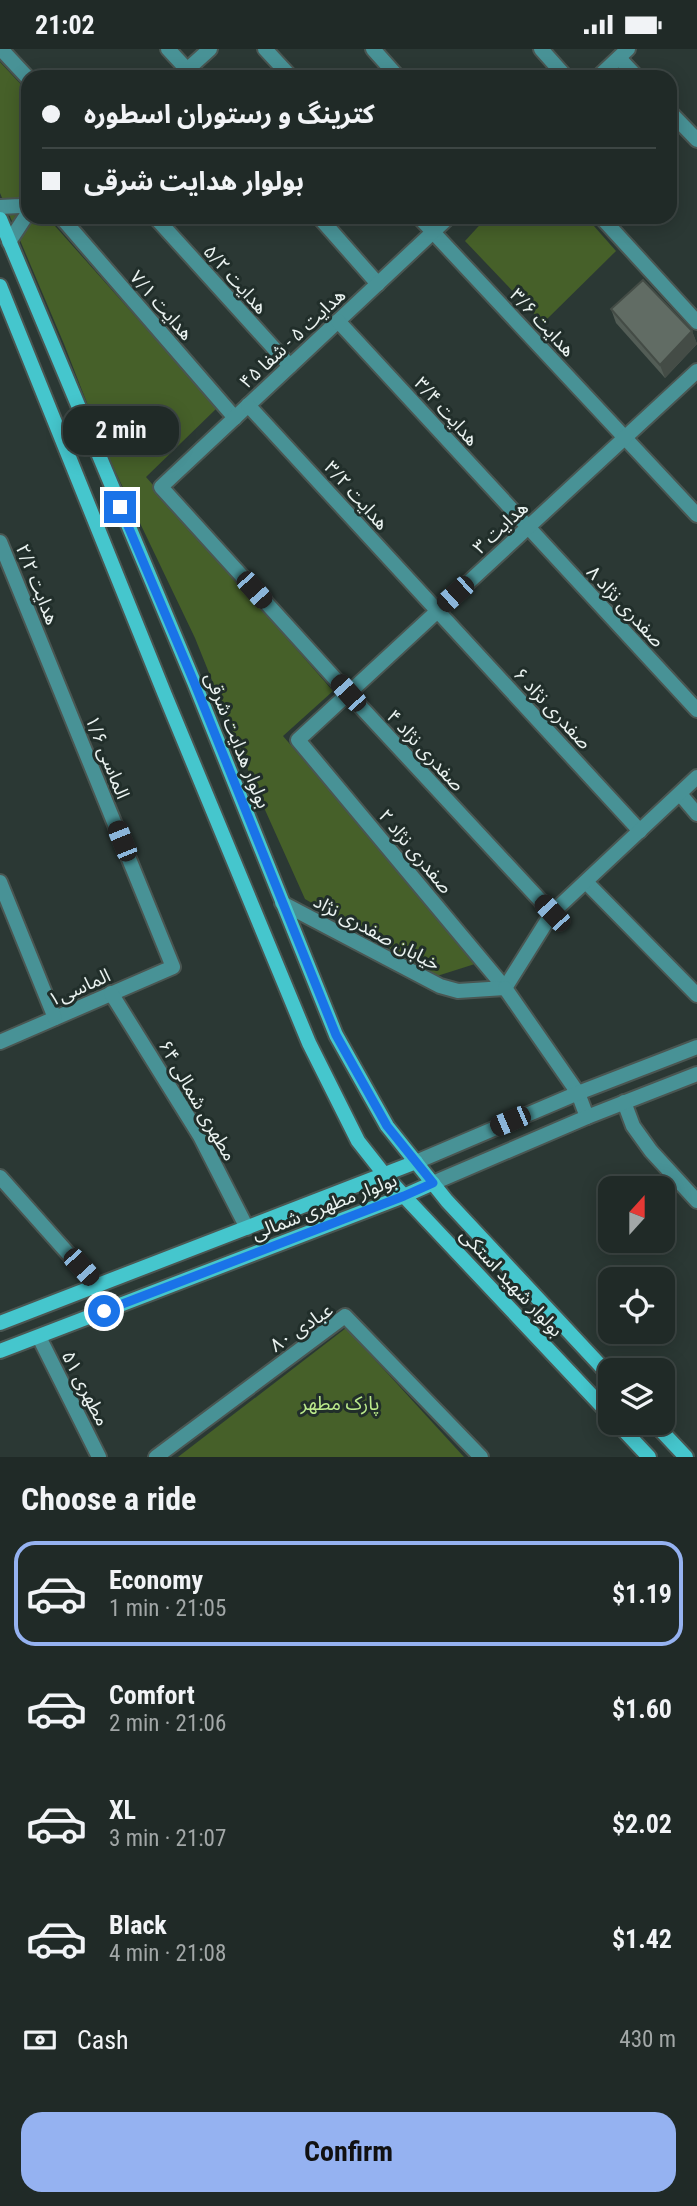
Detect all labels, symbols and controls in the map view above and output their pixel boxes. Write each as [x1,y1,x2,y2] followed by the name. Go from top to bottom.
[35,10,95,40] text: 21:02
[84,99,375,129] text: کترینگ و رستوران اسطوره
[84,166,304,196] text: بولوار هدایت شرقی
[199,240,273,319] street label: هدایت ۵/۲
[125,266,198,345] street label: هدایت ۷/۱
[235,283,350,393] street label: هدایت ۵ - شفا ۴۵
[505,283,580,361] street label: هدایت ۳/۶
[410,372,484,451] street label: هدایت ۳/۴
[62,405,178,455] callout: 2 min
[95,417,147,444] text: 2 min
[320,456,394,535] street label: هدایت ۳/۲
[104,491,136,523] route end
[468,496,533,559] street label: هدایت ۳
[11,540,64,628] street label: هدایت ۲/۲
[582,561,669,652] street label: صفدری نژاد ۸
[233,567,276,613] car
[433,572,478,616] car
[509,663,596,754] street label: صفدری نژاد ۶
[200,669,275,811] street label: بولوار هدایت شرقی
[327,670,370,716] car
[382,705,469,796] street label: صفدری نژاد ۴
[80,712,135,802] street label: الماسی ۱/۶
[374,804,458,898] street label: صفدری نژاد ۲
[105,818,140,864] car
[310,889,444,975] street label: خیابان صفدری نژاد
[530,890,575,936] car
[45,964,114,1011] street label: الماسی۱
[154,1036,241,1165] street label: مطهری شمالی ۶۴
[487,1103,534,1139] car
[248,1168,400,1245] street label: بولوار مطهری شمالی
[598,1176,676,1253] north arrow
[598,1176,675,1435] map controls
[455,1223,568,1341] street label: بولوار شهید استکی
[60,1244,103,1290] car
[598,1267,675,1344] button: locate
[88,1295,120,1327] route start
[265,1298,337,1357] street label: عبادی ۸۰
[57,1347,114,1430] street label: مطهری ۵۱
[598,1358,675,1435] button: layers
[299,1392,380,1416] park label: پارک مطهر
[21,1480,196,1518] text: Choose a ride
[25,1562,88,1625] icon: car
[109,1565,203,1595] text: Economy
[612,1579,672,1609] text: $1.19
[109,1595,226,1622] text: 1 min · 21:05
[25,1677,88,1740] icon: car
[109,1680,195,1710] text: Comfort
[612,1694,672,1724] text: $1.60
[109,1710,226,1737] text: 2 min · 21:06
[25,1792,88,1855] icon: car
[109,1795,136,1825] text: XL
[612,1809,672,1839] text: $2.02
[109,1825,226,1852] text: 3 min · 21:07
[25,1907,88,1970] icon: car
[109,1910,167,1940] text: Black
[612,1924,672,1954] text: $1.42
[109,1940,226,1967] text: 4 min · 21:08
[21,2021,59,2059] icon: cash
[77,2025,129,2055] text: Cash
[619,2026,676,2053] text: 430 m
[21,2112,676,2192] button: Confirm

